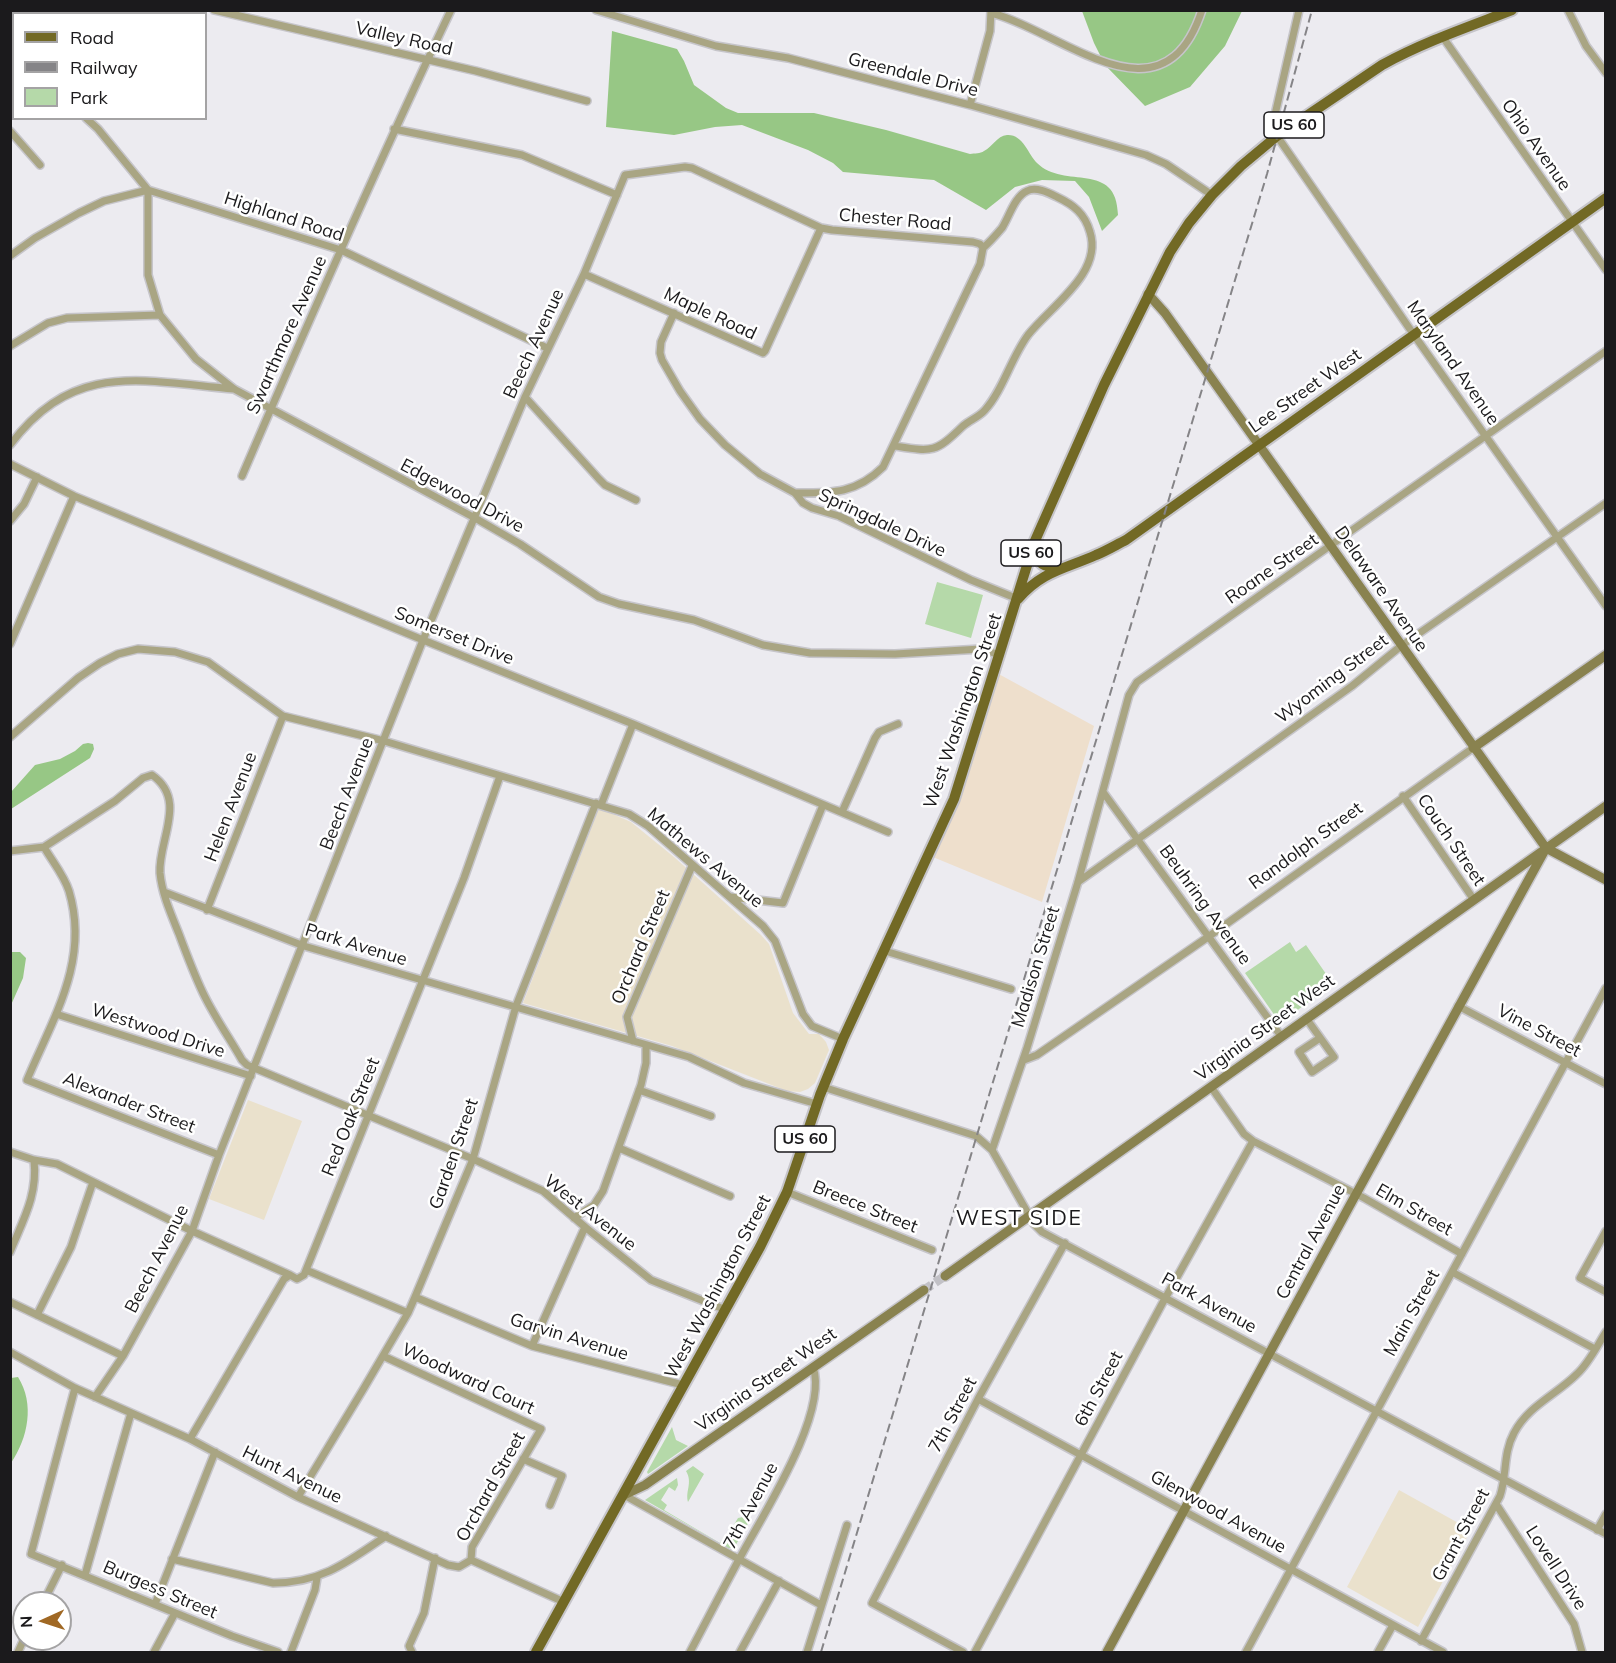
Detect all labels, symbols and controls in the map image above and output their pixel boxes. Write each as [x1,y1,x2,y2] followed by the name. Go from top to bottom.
[12,12,207,120] legend
[353,17,455,61] street label: Valley Road
[70,26,114,49] text: Road
[846,48,980,102] street label: Greendale Drive
[70,56,138,79] text: Railway
[70,86,108,109] text: Park
[1497,95,1575,195] street label: Ohio Avenue
[1264,112,1324,138] road number: US 60
[221,187,347,247] street label: Highland Road
[838,204,952,236] street label: Chester Road
[242,253,332,417] street label: Swarthmore Avenue
[660,283,760,345] street label: Maple Road
[499,286,569,402] street label: Beech Avenue
[1402,297,1504,429] street label: Maryland Avenue
[1245,344,1365,438] street label: Lee Street West
[396,454,528,538] street label: Edgewood Drive
[815,484,949,562] street label: Springdale Drive
[1330,522,1432,656] street label: Delaware Avenue
[1222,529,1322,609] street label: Roane Street
[1001,540,1061,566] road number: US 60
[391,602,517,670] street label: Somerset Drive
[919,611,1007,811] street label: West Washington Street
[1272,630,1392,728] street label: Wyoming Street
[316,735,378,853] street label: Beech Avenue
[200,749,262,865] street label: Helen Avenue
[1412,790,1490,890] street label: Couch Street
[1245,798,1367,894] street label: Randolph Street
[643,803,767,913] street label: Mathews Avenue
[1154,841,1256,969] street label: Beuhring Avenue
[607,887,675,1007] street label: Orchard Street
[1007,904,1065,1030] street label: Madison Street
[303,919,409,971] street label: Park Avenue
[1191,970,1339,1086] street label: Virginia Street West
[89,999,227,1063] street label: Westwood Drive
[1493,1000,1585,1062] street label: Vine Street
[317,1055,385,1179] street label: Red Oak Street
[60,1068,198,1138] street label: Alexander Street
[425,1096,483,1212] street label: Garden Street
[775,1126,835,1152] road number: US 60
[540,1170,640,1256] street label: West Avenue
[809,1176,921,1238] street label: Breece Street
[1372,1179,1456,1241] street label: Elm Street
[1272,1181,1350,1303] street label: Central Avenue
[660,1191,776,1383] street label: West Washington Street
[120,1201,194,1317] street label: Beech Avenue
[956,1206,1082,1232] district label: WEST SIDE
[1379,1266,1445,1360] street label: Main Street
[1158,1268,1260,1338] street label: Park Avenue
[507,1309,631,1365] street label: Garvin Avenue
[691,1323,841,1437] street label: Virginia Street West
[398,1339,538,1419] street label: Woodward Court
[1070,1348,1128,1430] street label: 6th Street
[924,1374,982,1456] street label: 7th Street
[452,1428,530,1546] street label: Orchard Street
[239,1442,345,1508] street label: Hunt Avenue
[719,1459,783,1553] street label: 7th Avenue
[1146,1466,1290,1558] street label: Glenwood Avenue
[1428,1485,1494,1585] street label: Grant Street
[1521,1522,1591,1614] street label: Lovell Drive
[100,1556,220,1624] street label: Burgess Street
[12,1591,72,1651] north arrow
[16,1615,36,1628] text: N

